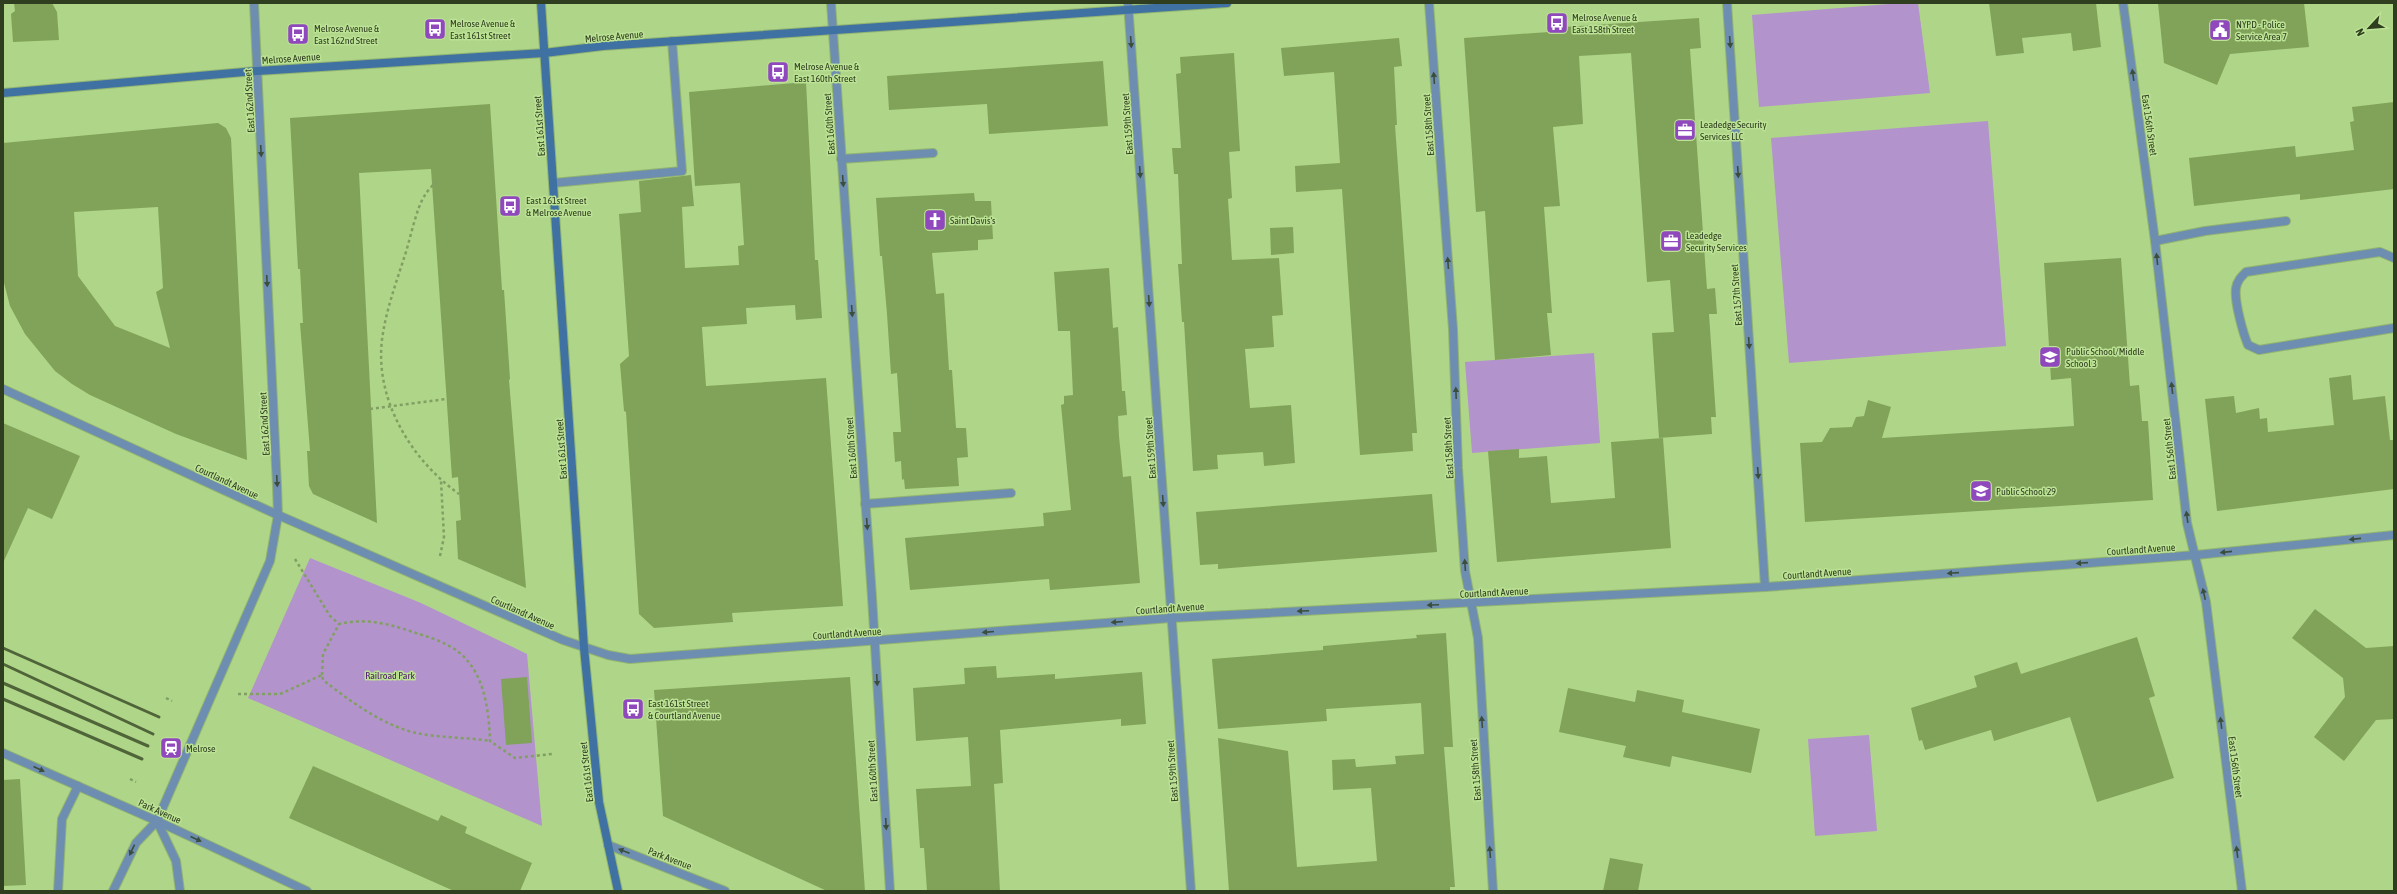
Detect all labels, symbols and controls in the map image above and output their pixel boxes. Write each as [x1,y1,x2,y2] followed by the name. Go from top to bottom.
[2349,8,2389,48] north arrow
[1544,10,1570,36] bus stop icon: Melrose Avenue & East 158th Street
[1572,12,1638,35] place label: Melrose Avenue & East 158th Street
[422,16,448,42] bus stop icon: Melrose Avenue & East 161st Street
[2207,17,2233,43] public building icon: NYPD - Police Service Area 7
[450,18,516,41] place label: Melrose Avenue & East 161st Street
[2236,19,2287,42] place label: NYPD - Police Service Area 7
[285,21,311,47] bus stop icon: Melrose Avenue & East 162nd Street
[314,23,380,46] place label: Melrose Avenue & East 162nd Street
[2353,27,2367,38] text: N
[584,28,644,45] street label: Melrose Avenue
[1128,36,1135,48] one-way arrow
[1726,36,1733,48] one-way arrow
[261,51,321,66] street label: Melrose Avenue
[765,59,791,85] bus stop icon: Melrose Avenue & East 160th Street
[794,61,860,84] place label: Melrose Avenue & East 160th Street
[242,69,257,133] street label: East 162nd Street
[2130,69,2136,81] one-way arrow
[1431,72,1438,84] one-way arrow
[822,93,837,155] street label: East 160th Street
[1120,93,1135,155] street label: East 159th Street
[1421,94,1436,156] street label: East 158th Street
[2140,94,2159,157] street label: East 156th Street
[532,95,547,157] street label: East 161st Street
[1672,117,1698,143] office icon: Leadedge Security Services LLC
[1700,119,1767,142] place label: Leadedge Security Services LLC
[258,145,264,158] one-way arrow
[1137,166,1144,178] one-way arrow
[1735,166,1741,179] one-way arrow
[839,175,846,187] one-way arrow
[497,193,523,219] bus stop icon: East 161st Street & Melrose Avenue
[526,195,592,218] place label: East 161st Street & Melrose Avenue
[922,207,948,233] church icon: Saint Davis's
[950,215,996,226] place label: Saint Davis's
[1658,228,1684,254] office icon: Leadedge Security Services
[1686,230,1747,253] place label: Leadedge Security Services
[2154,253,2160,265] one-way arrow
[1445,257,1452,269] one-way arrow
[1729,264,1744,326] street label: East 157th Street
[264,275,271,287] one-way arrow
[1146,295,1153,307] one-way arrow
[848,305,855,317] one-way arrow
[1746,337,1753,349] one-way arrow
[2037,344,2063,370] school or university icon: Public School/Middle School 3
[2066,346,2145,369] place label: Public School/Middle School 3
[2169,382,2175,394] one-way arrow
[1452,387,1459,399] one-way arrow
[257,392,272,456] street label: East 162nd Street
[844,417,859,479] street label: East 160th Street
[1143,417,1158,479] street label: East 159th Street
[1441,417,1456,479] street label: East 158th Street
[554,418,569,480] street label: East 161st Street
[2161,418,2178,480] street label: East 156th Street
[193,462,261,501] street label: Courtlandt Avenue
[1754,467,1761,479] one-way arrow
[274,475,280,488] one-way arrow
[1968,478,1994,504] school or university icon: Public School 29
[1996,486,2056,497] place label: Public School 29
[1160,495,1167,507] one-way arrow
[2183,511,2190,524] one-way arrow
[863,518,870,530] one-way arrow
[2349,535,2361,542] one-way arrow
[2106,542,2176,557] street label: Courtlandt Avenue
[2220,549,2232,555] one-way arrow
[1461,559,1468,571] one-way arrow
[2076,560,2088,567] one-way arrow
[1782,566,1852,581] street label: Courtlandt Avenue
[1947,569,1959,576] one-way arrow
[1459,585,1529,600] street label: Courtlandt Avenue
[2201,588,2207,601] one-way arrow
[489,593,557,632] street label: Courtlandt Avenue
[1135,601,1205,616] street label: Courtlandt Avenue
[1427,601,1439,608] one-way arrow
[1297,608,1309,615] one-way arrow
[1111,619,1123,625] one-way arrow
[812,626,882,641] street label: Courtlandt Avenue
[982,629,994,636] one-way arrow
[365,670,415,681] park label: Railroad Park
[874,674,881,686] one-way arrow
[620,696,646,722] bus stop icon: East 161st Street & Courtland Avenue
[648,698,721,721] place label: East 161st Street & Courtland Avenue
[1478,716,1485,728] one-way arrow
[2218,717,2224,729] one-way arrow
[158,735,184,761] station icon: Melrose
[2226,736,2245,799] street label: East 156th Street
[1468,739,1483,801] street label: East 158th Street
[865,740,880,802] street label: East 160th Street
[1165,740,1180,802] street label: East 159th Street
[578,741,595,803] street label: East 161st Street
[186,743,216,754] place label: Melrose
[33,766,44,772] one-way arrow
[137,797,183,826] street label: Park Avenue
[882,818,889,830] one-way arrow
[190,836,202,842] one-way arrow
[129,844,135,856] one-way arrow
[646,845,694,872] street label: Park Avenue
[1487,846,1494,858] one-way arrow
[2234,846,2240,858] one-way arrow
[618,848,630,854] one-way arrow

